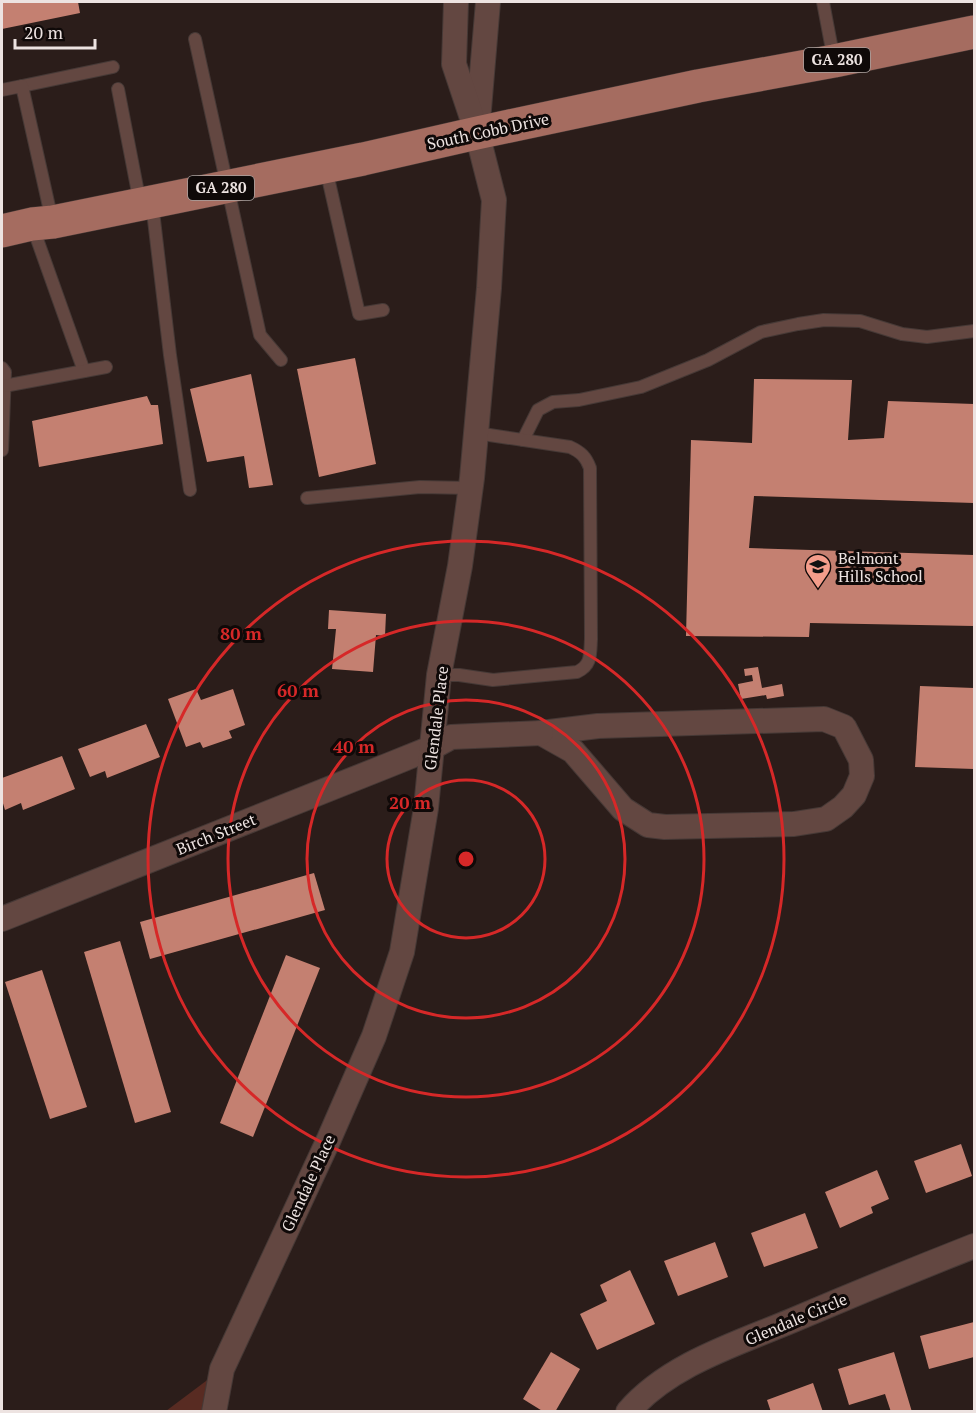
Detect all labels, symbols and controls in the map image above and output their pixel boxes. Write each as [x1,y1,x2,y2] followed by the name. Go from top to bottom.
[15,12,94,50] scale bar
[24,20,64,44] text: 20 m
[804,48,870,72] road number: GA 280
[425,107,551,155] street label: South Cobb Drive
[188,176,254,200] road number: GA 280
[838,547,923,587] place label: Belmont Hills School
[803,552,833,590] school or university icon: Belmont Hills School
[220,621,262,645] text: 80 m
[419,665,453,771] street label: Glendale Place
[277,678,319,702] text: 60 m
[333,734,375,758] text: 40 m
[389,790,431,814] text: 20 m
[173,808,259,860] street label: Birch Street
[456,849,476,869] centre of rings
[276,1131,340,1235] street label: Glendale Place
[742,1288,850,1350] street label: Glendale Circle

